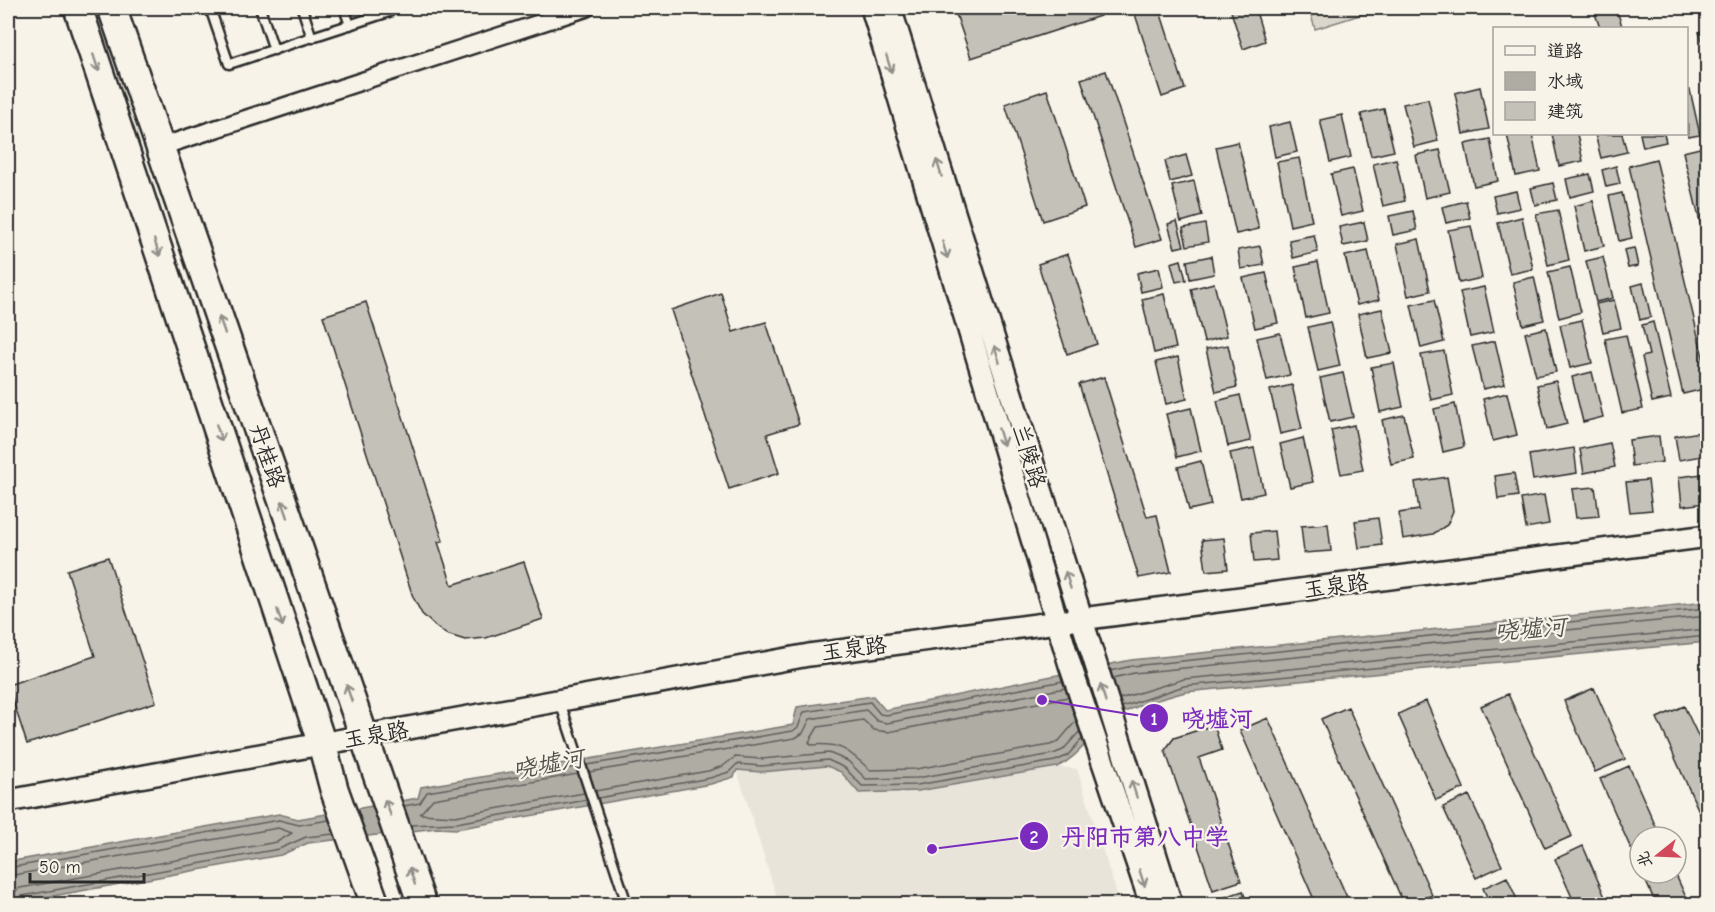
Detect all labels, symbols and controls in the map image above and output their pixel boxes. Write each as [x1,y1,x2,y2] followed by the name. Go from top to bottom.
[1493,27,1688,135] legend
[1547,41,1583,62] text: 道路
[91,53,102,72] one-way arrow
[884,54,895,73] one-way arrow
[1547,71,1583,92] text: 水域
[1547,101,1583,122] text: 建筑
[933,159,944,178] one-way arrow
[153,238,164,257] one-way arrow
[940,240,951,259] one-way arrow
[215,316,226,335] one-way arrow
[991,345,1002,364] one-way arrow
[244,421,290,491] street label: 丹桂路
[1007,421,1051,491] street label: 兰陵路
[214,423,225,442] one-way arrow
[996,427,1007,446] one-way arrow
[279,500,290,519] one-way arrow
[1302,569,1370,603] street label: 玉泉路
[1061,571,1072,590] one-way arrow
[276,608,287,627] one-way arrow
[1493,612,1571,645] water label: 哓墟河
[820,632,888,666] street label: 玉泉路
[343,684,354,703] one-way arrow
[1097,684,1108,703] one-way arrow
[1139,697,1265,739] callout: 哓墟河
[1181,705,1253,733] text: 哓墟河
[1150,709,1158,730] text: 1
[341,716,411,754] street label: 玉泉路
[510,743,590,784] water label: 哓墟河
[1127,780,1138,799] one-way arrow
[381,799,392,818] one-way arrow
[1019,815,1241,857] callout: 丹阳市第八中学
[1061,823,1229,851] text: 丹阳市第八中学
[1628,825,1688,885] north arrow
[1030,827,1039,848] text: 2
[30,846,144,884] scale bar
[1634,849,1656,870] text: 北
[39,857,81,878] text: 50 m
[405,867,416,886] one-way arrow
[1138,868,1149,887] one-way arrow

